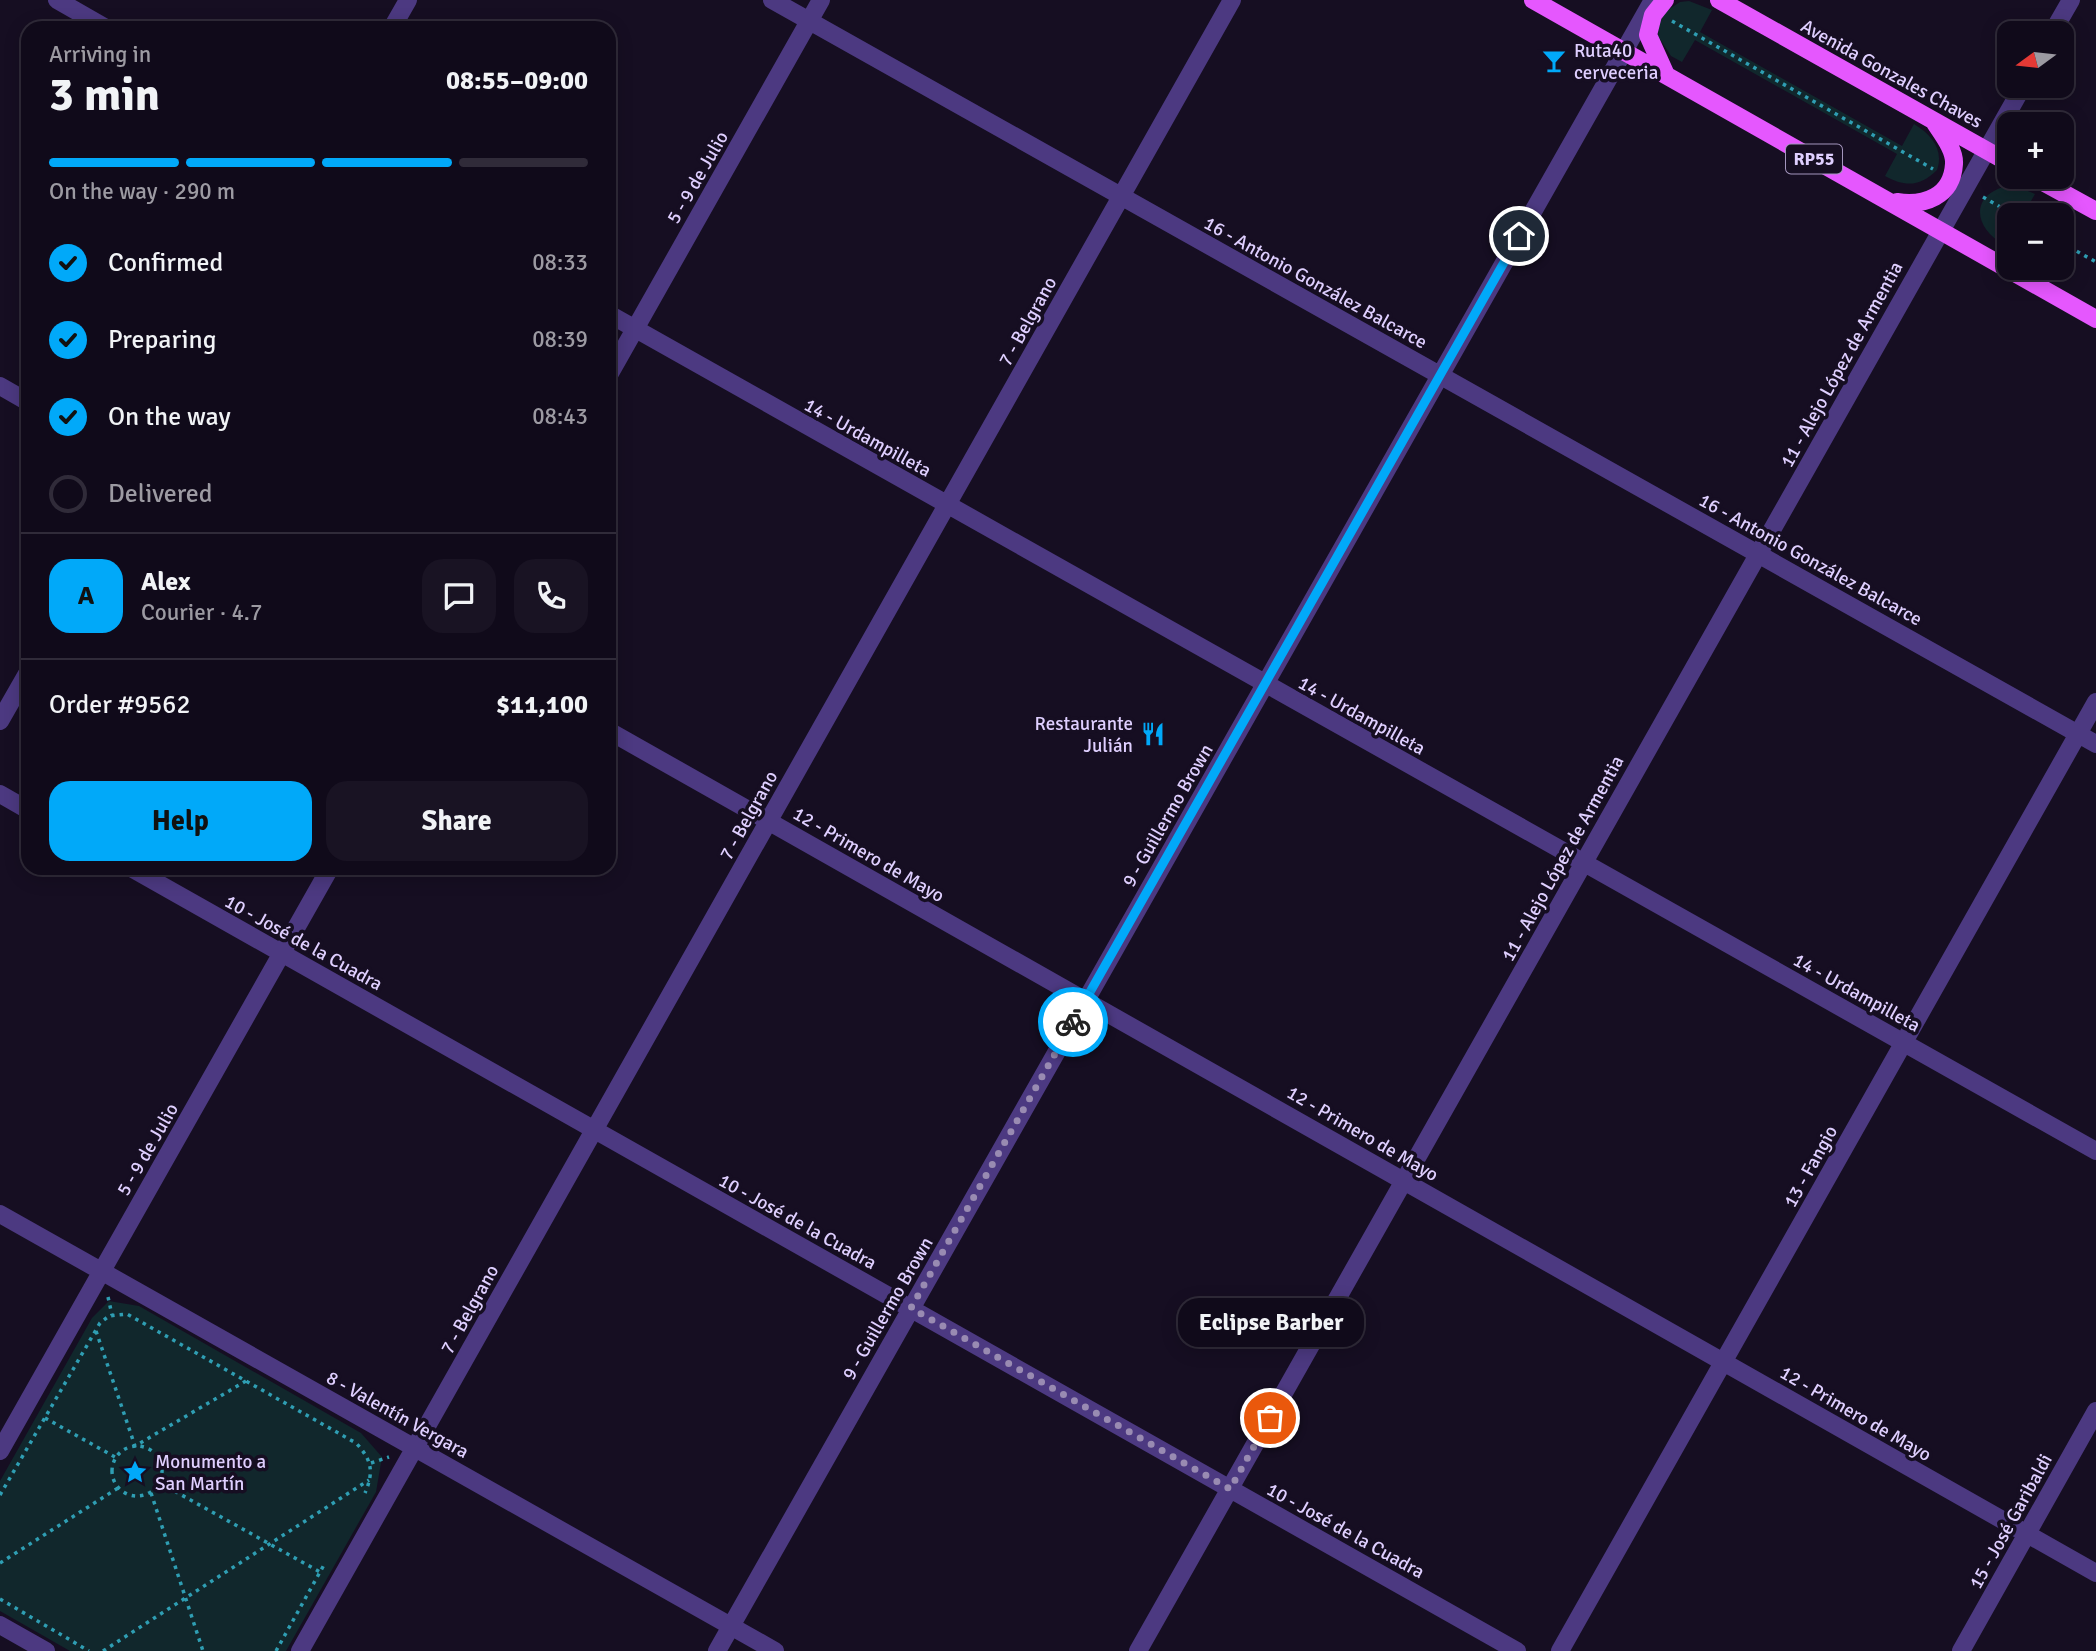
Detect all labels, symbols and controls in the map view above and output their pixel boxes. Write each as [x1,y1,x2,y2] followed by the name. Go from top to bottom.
[1797,14,1987,134] street label: Avenida Gonzales Chaves
[1997,21,2074,98] north arrow
[1997,21,2074,280] map controls
[1574,39,1658,85] place label: Ruta40 cerveceria
[49,40,151,69] text: Arriving in
[1540,47,1568,75] bar icon: Ruta40 cerveceria
[446,65,588,97] text: 08:55–09:00
[49,67,160,123] text: 3 min
[1997,112,2074,189] button: +
[662,127,734,228] street label: 5 - 9 de Julio
[1786,144,1842,174] road number: RP55
[49,177,235,206] text: On the way · 290 m
[1997,203,2074,280] button: −
[1489,206,1549,266] pin
[1200,211,1431,354] street label: 16 - Antonio González Balcarce
[1500,217,1538,255] icon: home
[49,244,87,282] icon: check
[108,247,223,279] text: Confirmed
[532,248,588,277] text: 08:33
[1775,257,1909,472] street label: 11 - Alejo López de Armentia
[993,272,1062,370] street label: 7 - Belgrano
[49,321,87,359] icon: check
[108,324,216,356] text: Preparing
[532,325,588,354] text: 08:39
[800,393,935,483] street label: 14 - Urdampilleta
[49,398,87,436] icon: check
[108,401,231,433] text: On the way
[532,402,588,431] text: 08:43
[108,478,213,510] text: Delivered
[1695,488,1926,631] street label: 16 - Antonio González Balcarce
[422,559,496,633] button: chat
[514,559,588,633] button: phone
[141,566,191,598] text: Alex
[78,580,94,612] text: A
[141,598,262,627] text: Courier · 4.7
[1294,671,1429,761] street label: 14 - Urdampilleta
[49,689,190,721] text: Order #9562
[496,689,588,721] text: $11,100
[1035,712,1133,758] place label: Restaurante Julián
[1139,720,1167,748] restaurant icon: Restaurante Julián
[1117,740,1219,891] street label: 9 - Guillermo Brown
[1496,751,1630,966] street label: 11 - Alejo López de Armentia
[714,766,783,864] street label: 7 - Belgrano
[49,781,312,861] button: Help
[326,781,588,861] button: Share
[789,802,949,908] street label: 12 - Primero de Mayo
[220,889,387,996] street label: 10 - José de la Cuadra
[1789,948,1924,1038] street label: 14 - Urdampilleta
[1038,987,1108,1057] courier
[1054,1003,1092,1041] icon: bike
[1283,1081,1443,1187] street label: 12 - Primero de Mayo
[112,1099,184,1200] street label: 5 - 9 de Julio
[1779,1121,1843,1212] street label: 13 - Fangio
[714,1168,881,1275] street label: 10 - José de la Cuadra
[837,1233,939,1384] street label: 9 - Guillermo Brown
[435,1260,504,1358] street label: 7 - Belgrano
[1177,1299,1363,1348] callout: Eclipse Barber
[1199,1308,1343,1337] text: Eclipse Barber
[1776,1361,1936,1467] street label: 12 - Primero de Mayo
[322,1366,473,1464] street label: 8 - Valentín Vergara
[1240,1388,1300,1448] pin
[1251,1399,1289,1437] icon: bag
[155,1450,266,1496] place label: Monumento a San Martín
[1964,1450,2058,1593] street label: 15 - José Garibaldi
[121,1458,149,1486] place icon: Monumento a San Martín
[1262,1477,1429,1584] street label: 10 - José de la Cuadra

